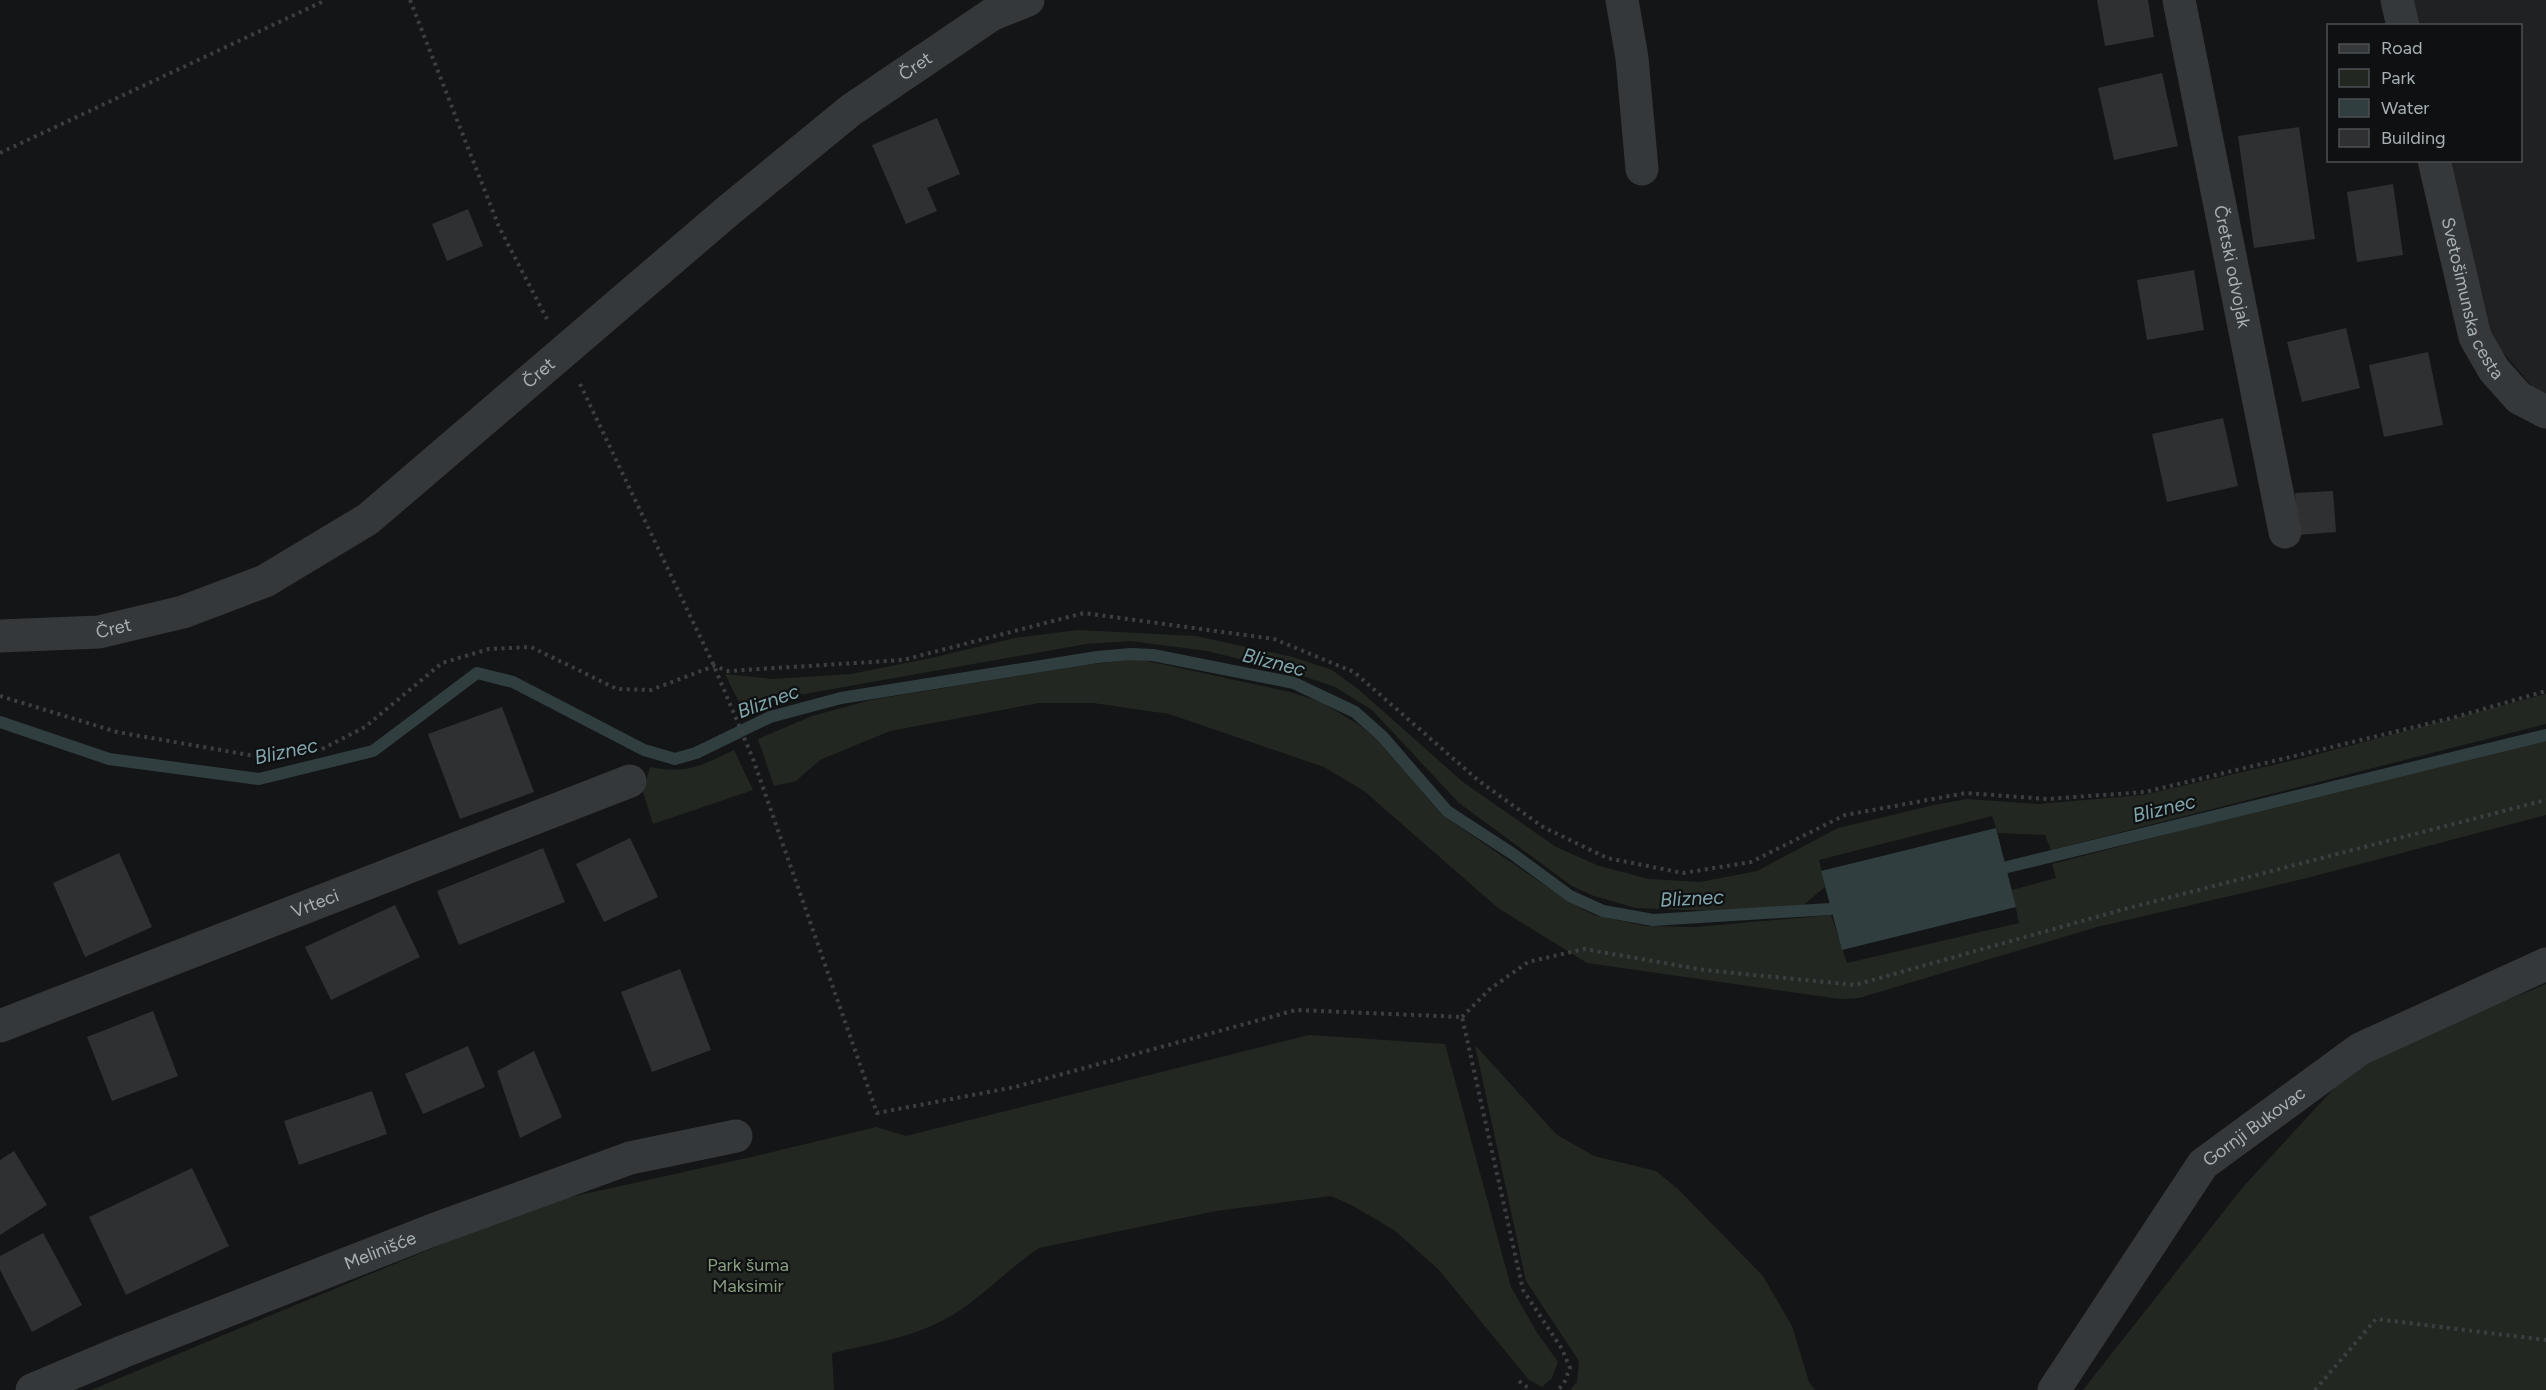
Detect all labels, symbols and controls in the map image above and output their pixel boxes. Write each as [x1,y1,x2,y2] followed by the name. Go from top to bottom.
[2327,24,2522,162] legend
[2381,37,2422,59] text: Road
[894,47,936,85] street label: Čret
[2381,67,2416,89] text: Park
[2381,97,2429,119] text: Water
[2381,127,2446,149] text: Building
[2209,203,2255,330] street label: Čretski odvojak
[2437,215,2508,384] street label: Svetošimunska cesta
[518,353,560,393] street label: Čret
[94,614,134,643] street label: Čret
[1240,643,1308,681] water label: Bliznec
[734,679,802,723] water label: Bliznec
[252,733,320,769] water label: Bliznec
[2130,789,2198,827] water label: Bliznec
[288,884,342,923] street label: Vrteci
[1659,884,1725,912] water label: Bliznec
[2198,1082,2310,1171] street label: Gornji Bukovac
[341,1226,419,1275] street label: Melinišće
[707,1254,789,1297] park label: Park šuma Maksimir

